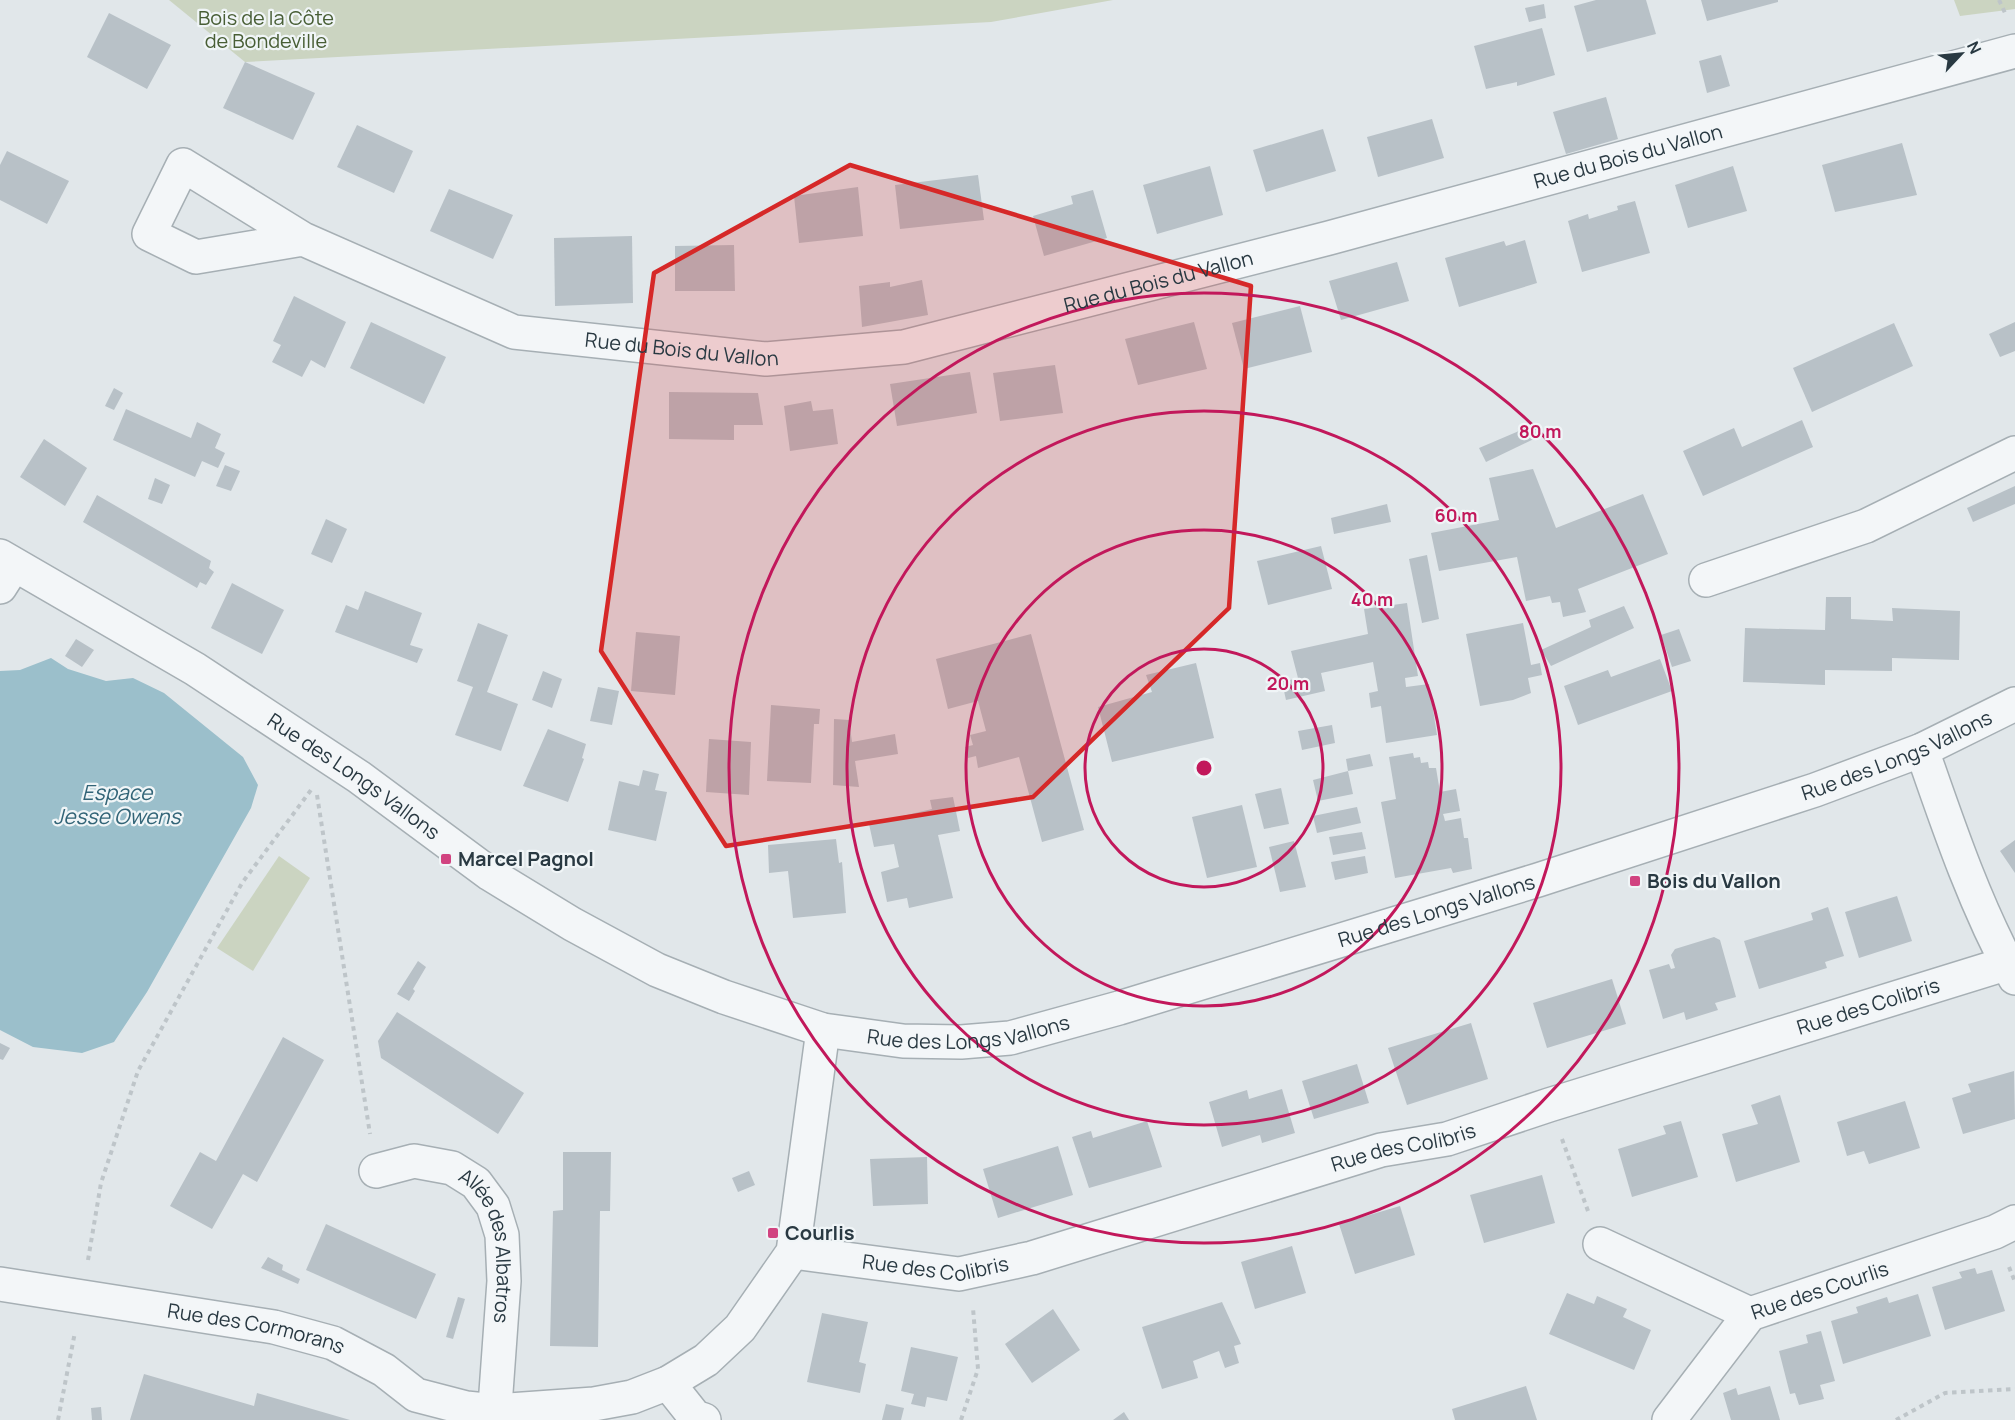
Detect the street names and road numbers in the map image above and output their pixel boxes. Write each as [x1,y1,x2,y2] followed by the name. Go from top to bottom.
[1531,117,1725,195] street label: Rue du Bois du Vallon
[1061,244,1256,318] street label: Rue du Bois du Vallon
[584,326,780,372] street label: Rue du Bois du Vallon
[1798,703,1996,807] street label: Rue des Longs Vallons
[263,706,446,845] street label: Rue des Longs Vallons
[1335,868,1538,953] street label: Rue des Longs Vallons
[1793,971,1943,1041] street label: Rue des Colibris
[866,1008,1073,1055] street label: Rue des Longs Vallons
[1328,1116,1479,1178] street label: Rue des Colibris
[454,1162,518,1324] street label: Allée des Albatros
[861,1247,1011,1288] street label: Rue des Colibris
[1747,1255,1892,1326] street label: Rue des Courlis
[166,1296,350,1360] street label: Rue des Cormorans

